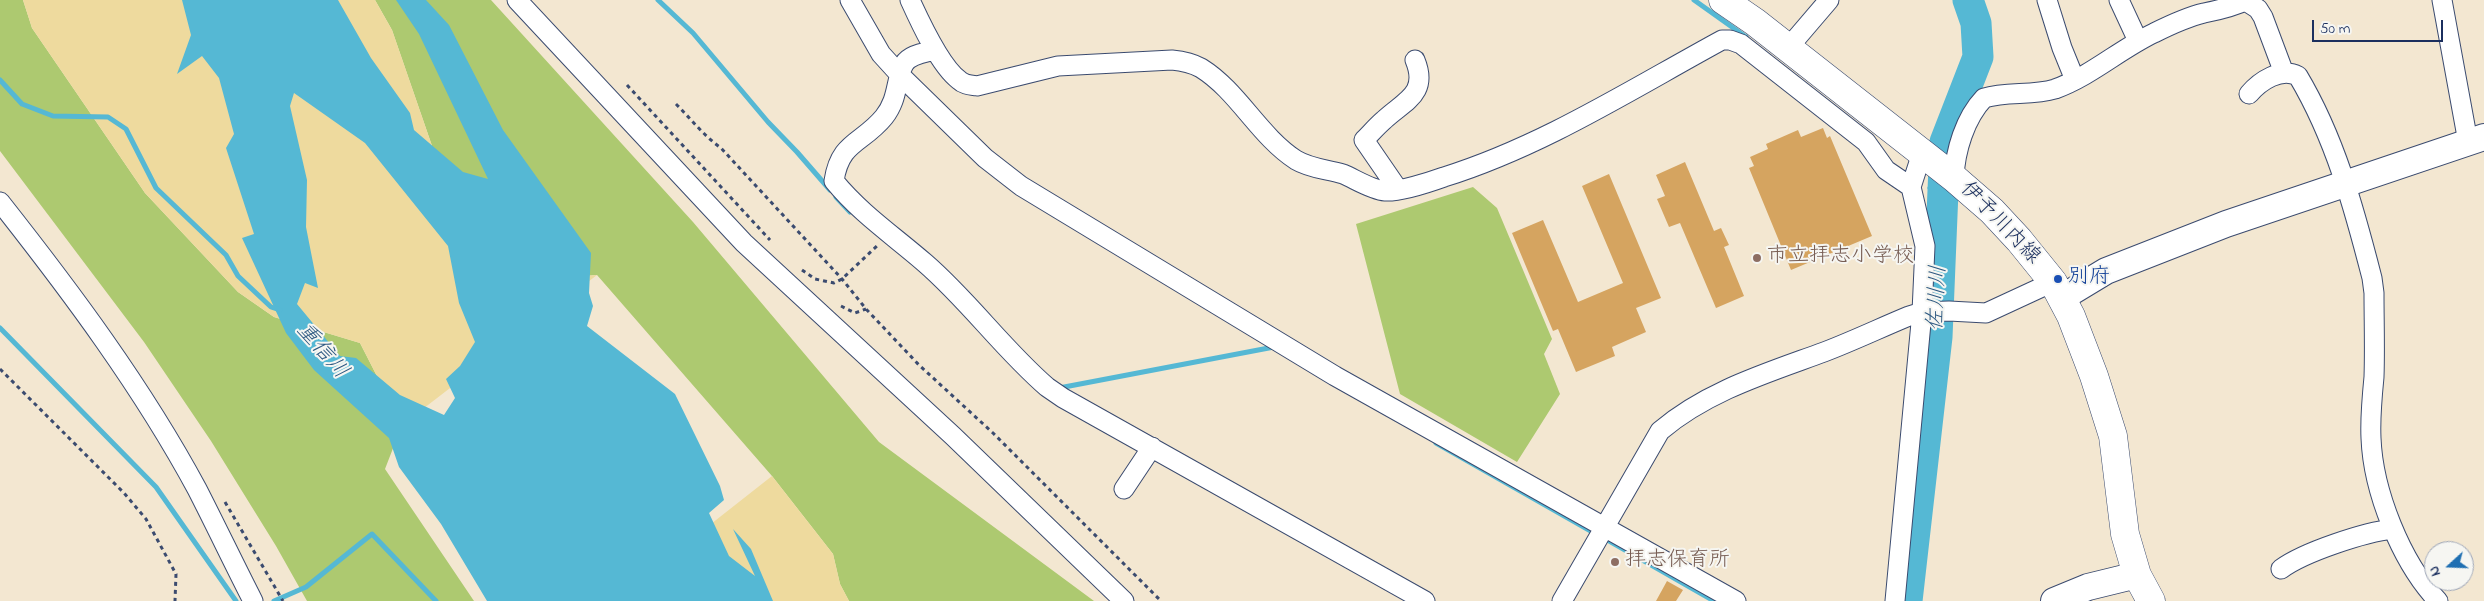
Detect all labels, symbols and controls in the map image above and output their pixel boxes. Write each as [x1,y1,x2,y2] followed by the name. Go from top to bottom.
[2314,10,2445,42] scale bar
[2320,18,2350,40] text: 50 m
[1953,177,2045,271] street label: 伊予川内線
[1767,245,1914,271] place label: 市立拝志小学校
[1751,252,1763,264] marker: 市立拝志小学校
[1924,264,1954,332] water label: 佐川川
[2068,266,2110,292] place label: 別府
[2052,273,2064,285] marker: 別府
[289,318,353,386] water label: 重信川
[2424,541,2474,591] north arrow
[1625,549,1730,575] place label: 拝志保育所
[1609,556,1621,568] marker: 拝志保育所
[2424,563,2447,579] text: N

